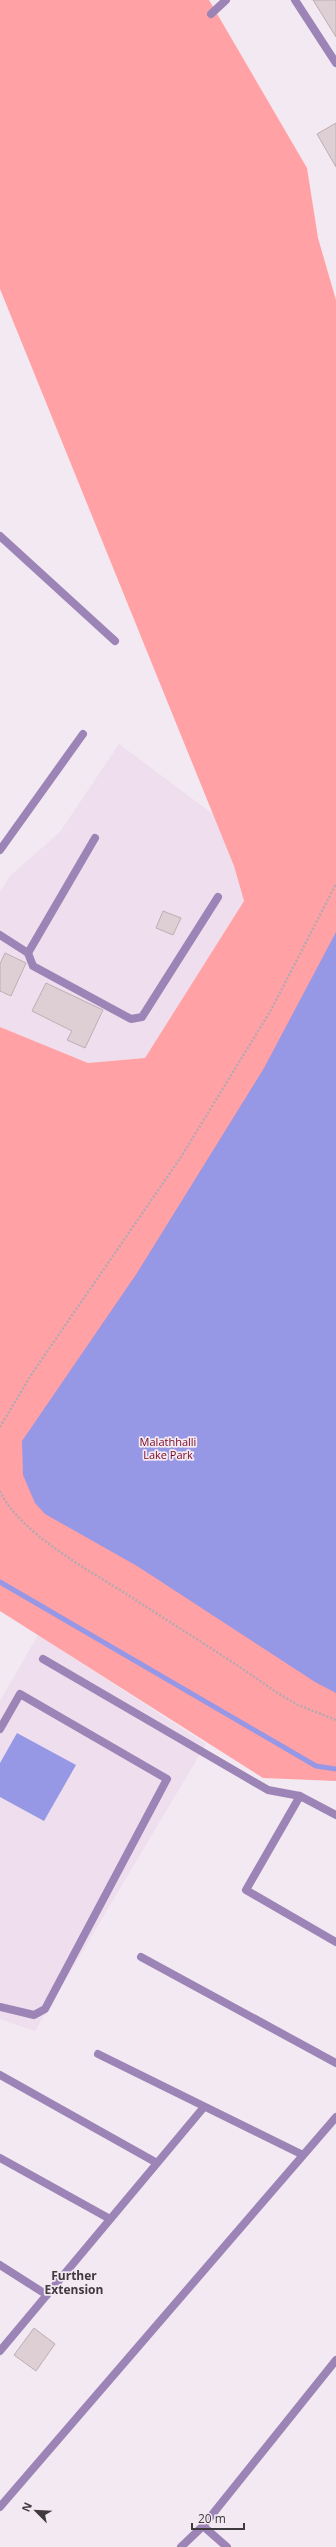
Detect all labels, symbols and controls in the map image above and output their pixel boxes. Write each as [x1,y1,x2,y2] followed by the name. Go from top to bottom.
[140,1434,196,1462] park label: Malathhalli Lake Park
[45,2267,103,2298] district label: Further Extension
[16,2491,56,2531] north arrow
[18,2500,35,2514] text: N
[192,2505,244,2531] scale bar
[198,2510,226,2527] text: 20 m

